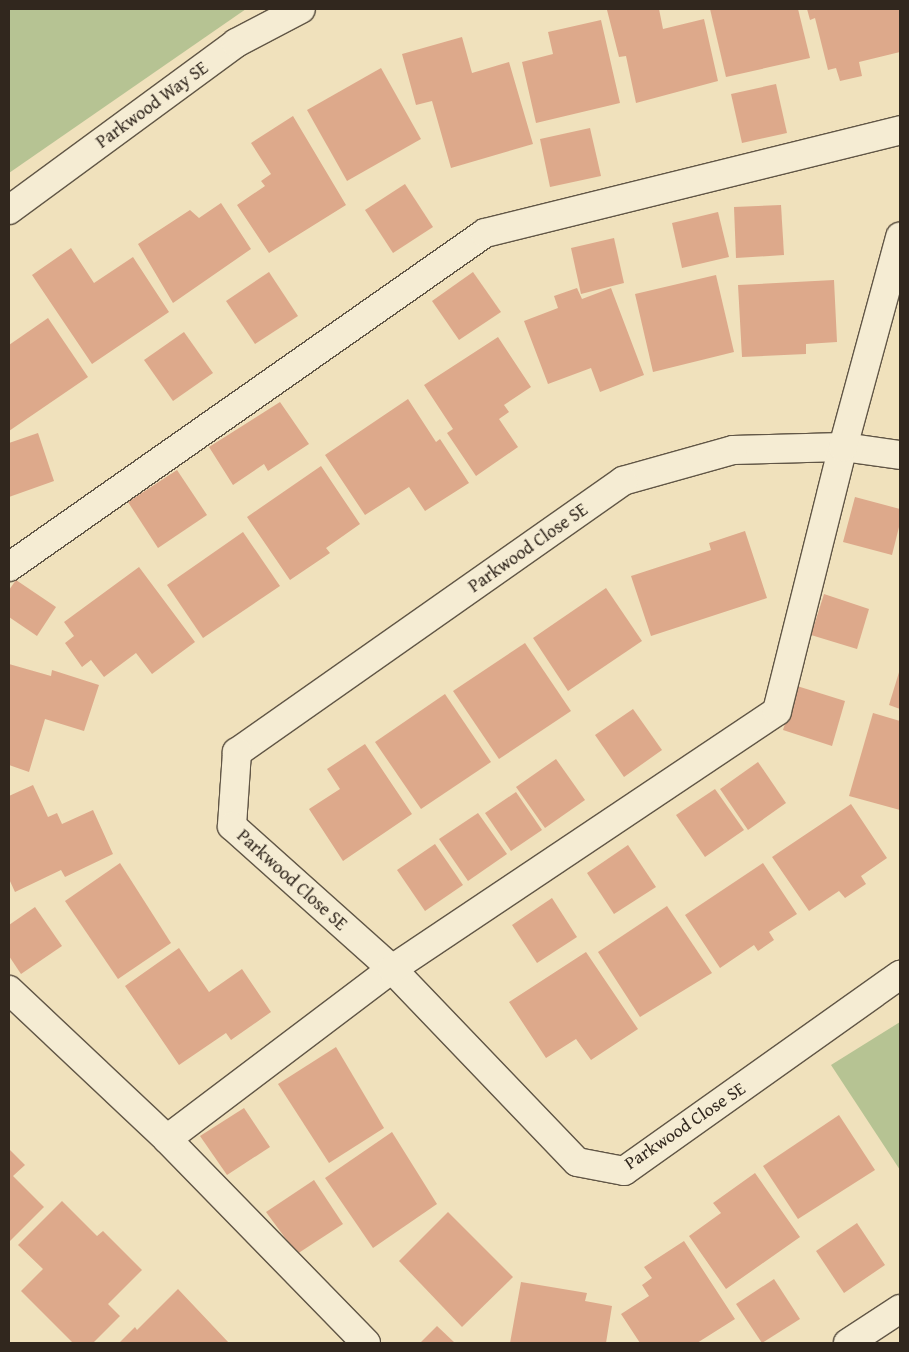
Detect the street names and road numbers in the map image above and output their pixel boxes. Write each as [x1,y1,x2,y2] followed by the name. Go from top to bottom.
[92,57,212,153] street label: Parkwood Way SE
[464,499,592,597] street label: Parkwood Close SE
[233,825,351,935] street label: Parkwood Close SE
[621,1078,749,1174] street label: Parkwood Close SE

